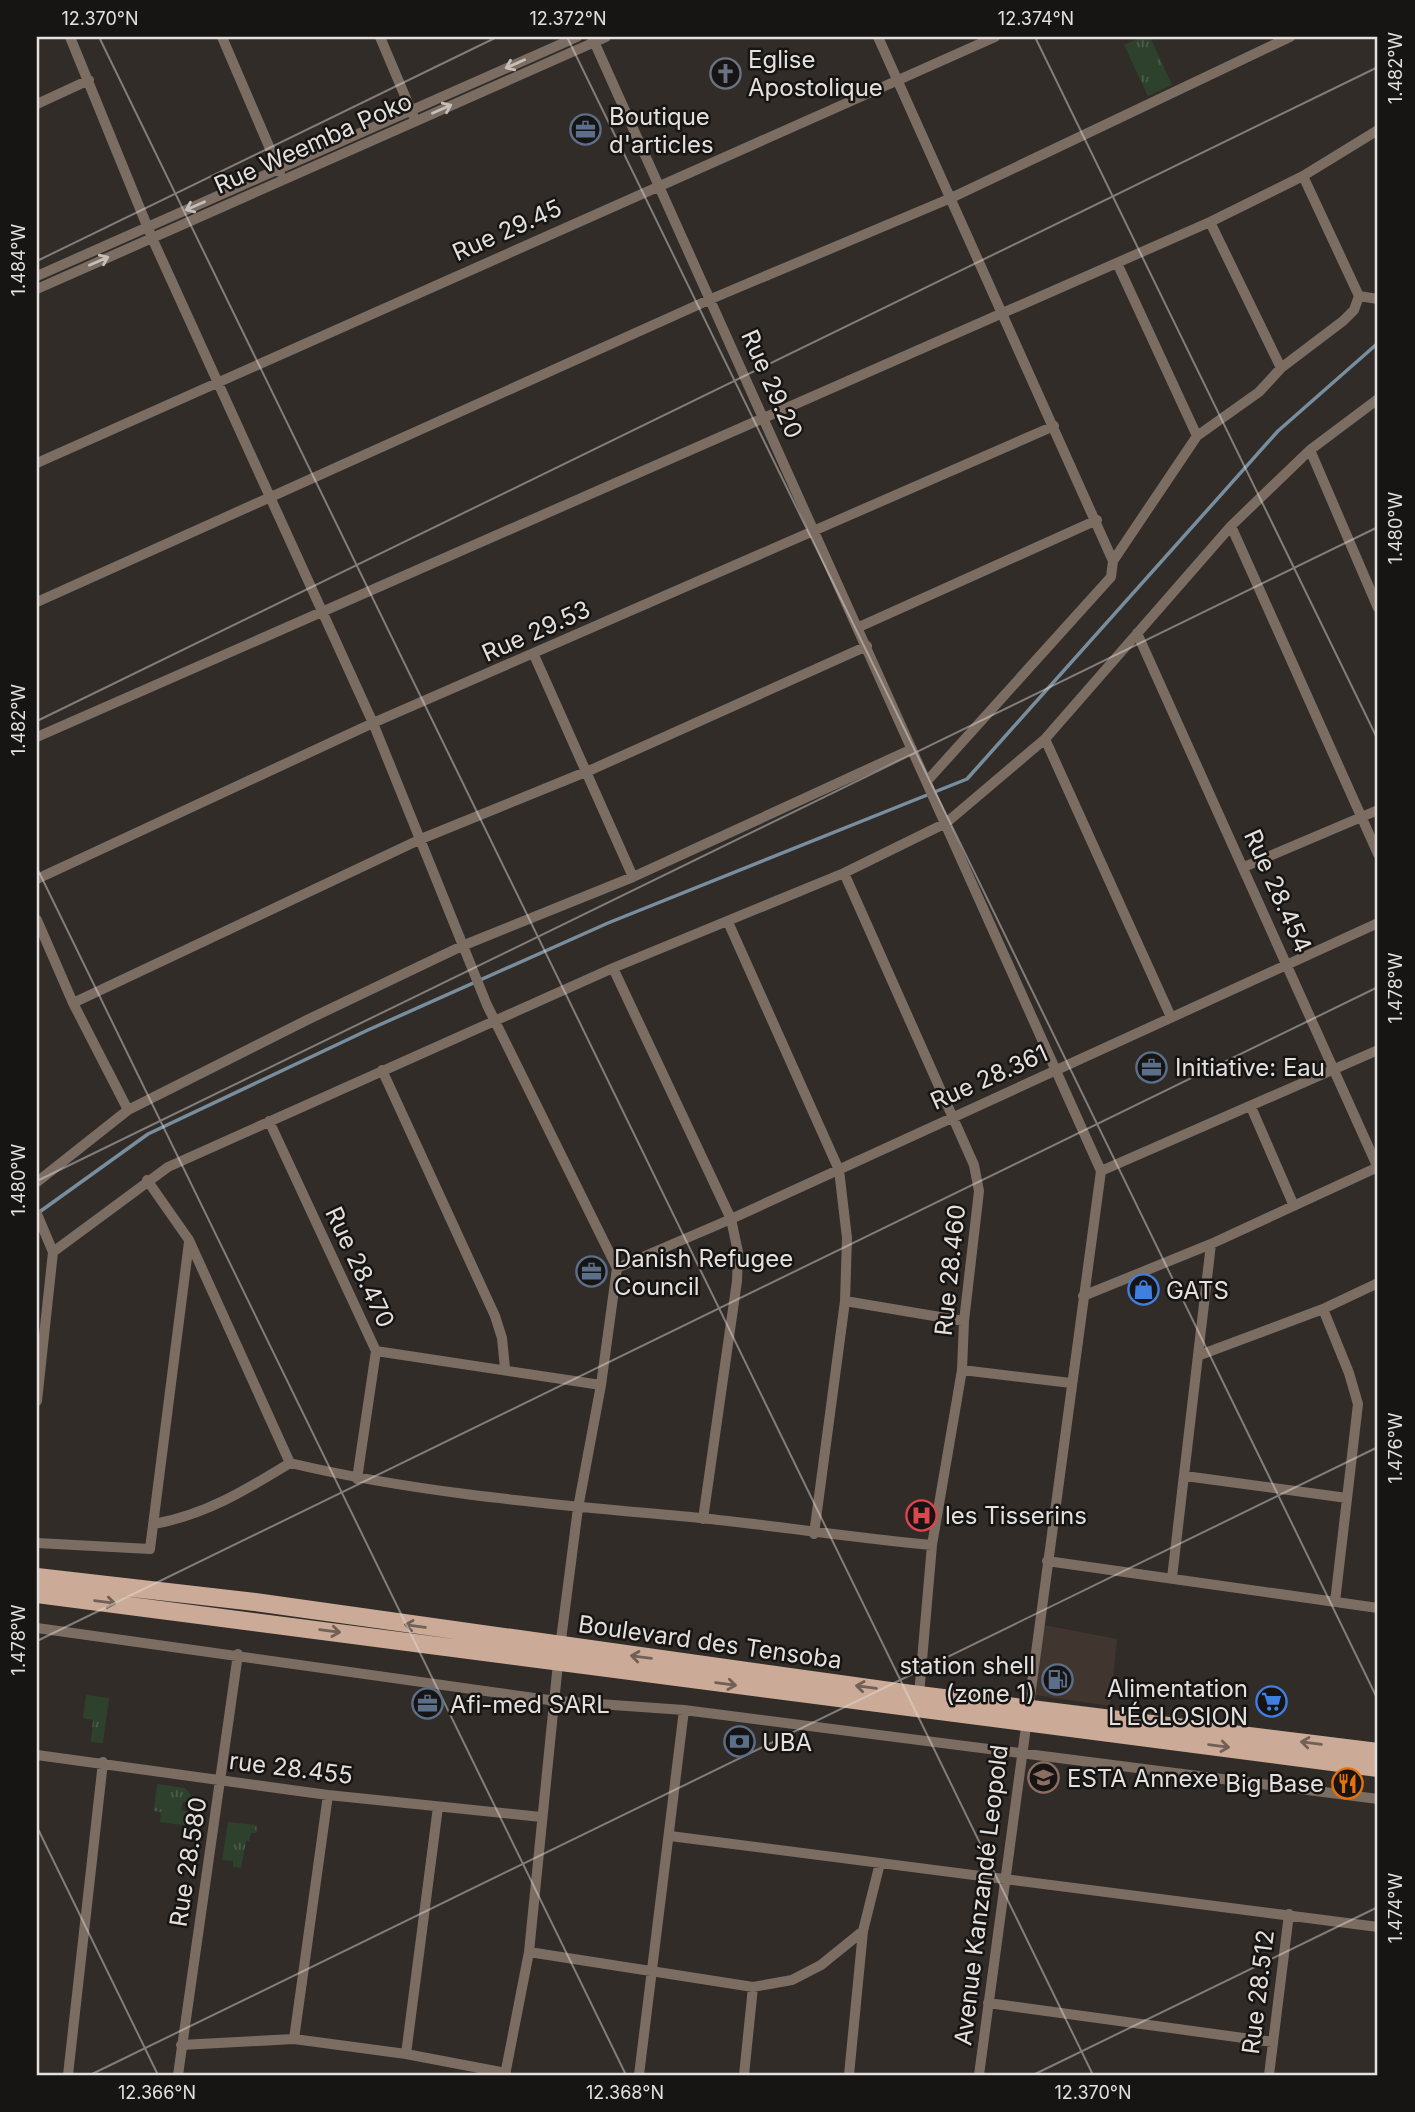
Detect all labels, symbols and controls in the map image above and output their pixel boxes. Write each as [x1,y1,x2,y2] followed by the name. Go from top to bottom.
[61,8,139,29] text: 12.370°N
[529,8,607,29] text: 12.372°N
[998,8,1074,29] text: 12.374°N
[1385,32,1406,104] text: 1.482°W
[748,45,883,102] place label: Eglise Apostolique
[708,56,742,90] church icon: Eglise Apostolique
[504,58,526,71] one-way arrow
[210,86,416,200] street label: Rue Weemba Poko
[430,102,452,115] one-way arrow
[609,102,714,159] place label: Boutique d'articles
[569,113,603,147] office icon: Boutique d'articles
[448,193,566,267] street label: Rue 29.45
[184,200,206,213] one-way arrow
[8,223,29,296] text: 1.484°W
[88,254,109,267] one-way arrow
[735,325,809,443] street label: Rue 29.20
[1385,491,1406,564] text: 1.480°W
[477,594,595,668] street label: Rue 29.53
[8,684,29,756] text: 1.482°W
[1238,825,1318,957] street label: Rue 28.454
[1385,952,1406,1023] text: 1.478°W
[926,1038,1052,1116] street label: Rue 28.361
[1135,1050,1169,1084] office icon: Initiative: Eau
[1175,1053,1325,1082] place label: Initiative: Eau
[8,1143,29,1216] text: 1.480°W
[319,1202,401,1332] street label: Rue 28.470
[929,1203,971,1337] street label: Rue 28.460
[614,1244,793,1301] place label: Danish Refugee Council
[574,1255,608,1289] office icon: Danish Refugee Council
[1126,1273,1160,1307] shop icon: GATS
[1166,1276,1229,1305] place label: GATS
[1385,1412,1406,1484] text: 1.476°W
[905,1498,939,1532] hospital icon: les Tisserins
[945,1501,1087,1530] place label: les Tisserins
[93,1595,115,1608] one-way arrow
[8,1604,29,1675] text: 1.478°W
[576,1609,844,1675] street label: Boulevard des Tensoba
[404,1619,427,1632] one-way arrow
[318,1624,341,1637] one-way arrow
[630,1651,652,1664] one-way arrow
[899,1651,1035,1708] place label: station shell (zone 1)
[1041,1662,1075,1696] fuel station icon: station shell (zone 1)
[1107,1674,1248,1731] place label: Alimentation L'ÉCLOSION
[714,1678,736,1691] one-way arrow
[855,1681,878,1694] one-way arrow
[1254,1685,1288,1719] supermarket icon: Alimentation L'ÉCLOSION
[410,1687,444,1721] office icon: Afi-med SARL
[450,1690,610,1719] place label: Afi-med SARL
[722,1725,756,1759] bank icon: UBA
[762,1728,812,1757] place label: UBA
[1300,1737,1322,1750] one-way arrow
[1207,1740,1229,1753] one-way arrow
[948,1743,1014,2047] street label: Avenue Kanzandé Leopold
[227,1746,355,1790] street label: rue 28.455
[1027,1761,1061,1795] school or university icon: ESTA Annexe
[1067,1764,1219,1793] place label: ESTA Annexe
[1330,1766,1364,1800] restaurant icon: Big Base
[1225,1769,1324,1798] place label: Big Base
[163,1795,213,1929] street label: Rue 28.580
[1385,1872,1406,1943] text: 1.474°W
[1236,1928,1280,2056] street label: Rue 28.512
[118,2082,196,2103] text: 12.366°N
[586,2082,664,2103] text: 12.368°N
[1054,2082,1132,2103] text: 12.370°N

